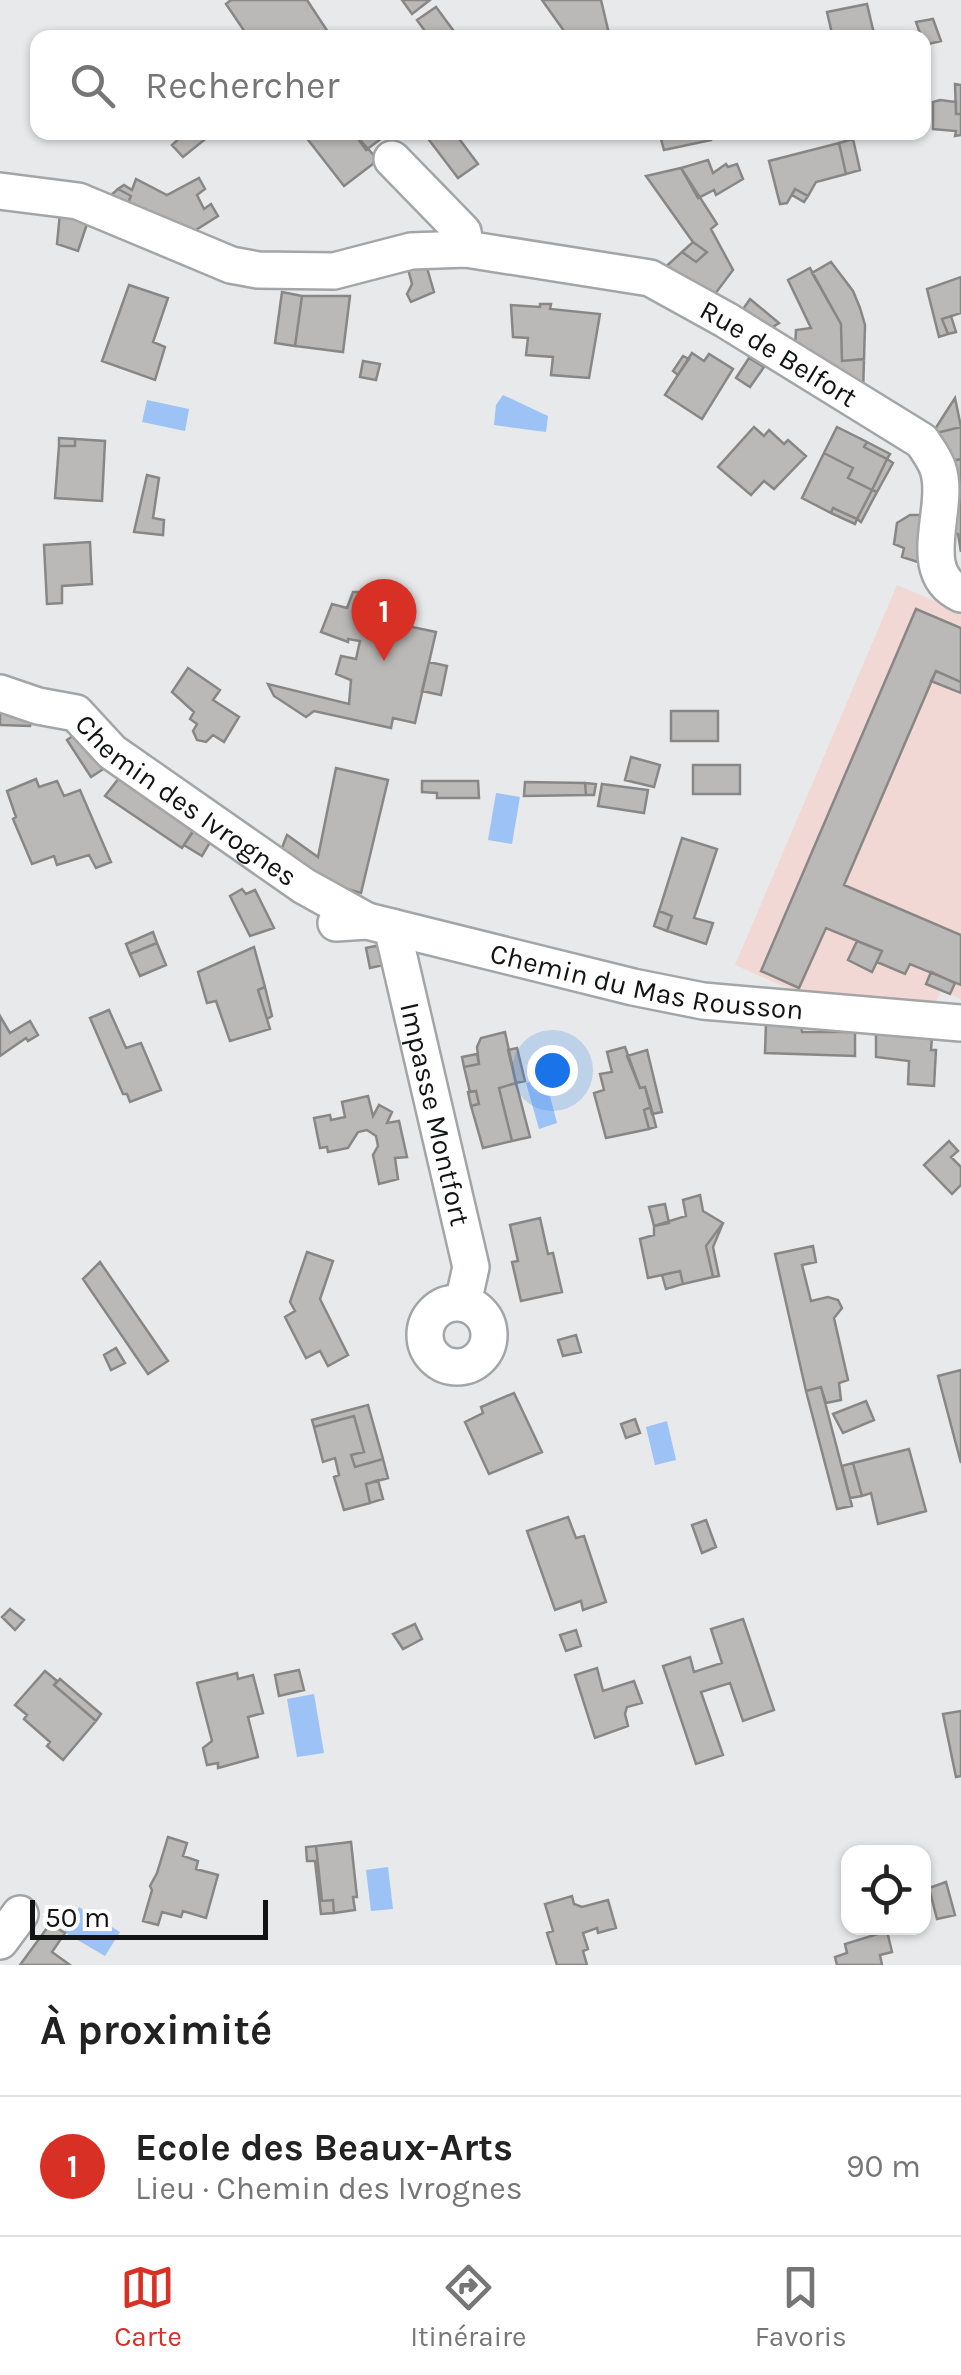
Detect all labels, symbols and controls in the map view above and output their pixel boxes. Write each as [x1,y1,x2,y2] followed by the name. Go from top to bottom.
[30,30,931,140] search box
[65,58,120,113] icon: search
[145,63,339,108] text: Rechercher
[694,293,863,414] street label: Rue de Belfort
[352,578,416,661] pin: 1
[68,707,303,893] street label: Chemin des Ivrognes
[487,936,805,1026] street label: Chemin du Mas Rousson
[393,999,477,1229] street label: Impasse Montfort
[527,1045,578,1096] your location
[841,1845,931,1935] map controls
[841,1845,931,1935] button: locate
[30,1895,268,1940] scale bar
[45,1901,110,1934] text: 50 m
[40,2005,272,2055] text: À proximité
[135,2125,513,2170] text: Ecole des Beaux-Arts
[67,2148,78,2185] text: 1
[846,2148,921,2185] text: 90 m
[135,2170,523,2207] text: Lieu · Chemin des Ivrognes
[114,2260,182,2353] tab: Carte
[410,2260,527,2353] tab: Itinéraire
[755,2260,847,2353] tab: Favoris

